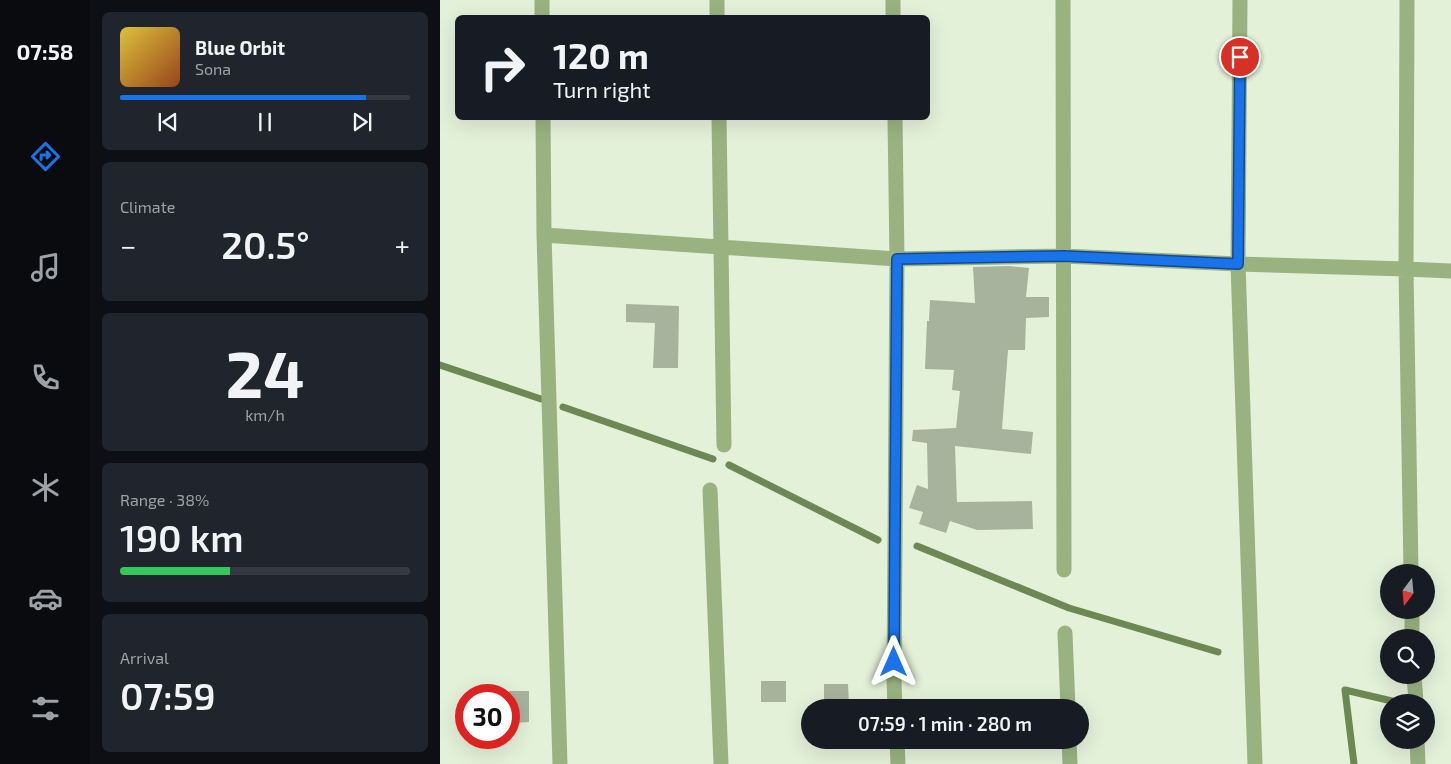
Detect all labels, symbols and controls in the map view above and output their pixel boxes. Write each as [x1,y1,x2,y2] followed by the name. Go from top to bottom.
[553,34,649,76] text: 120 m
[470,35,535,100] icon: right
[195,36,285,59] text: Blue Orbit
[1219,36,1261,78] pin
[16,38,74,64] text: 07:58
[1226,43,1254,71] icon: arrive
[195,59,231,78] text: Sona
[553,76,651,102] text: Turn right
[154,108,182,136] icon: previous
[251,108,279,136] icon: pause
[348,108,376,136] icon: next
[28,139,63,174] icon: directions
[120,197,175,216] text: Climate
[221,221,310,267] text: 20.5°
[120,228,136,262] text: −
[395,228,410,262] text: +
[28,250,63,285] icon: music
[225,333,305,411] text: 24
[28,360,63,395] icon: phone
[245,405,285,424] text: km/h
[28,470,63,505] icon: climate
[120,490,209,509] text: Range · 38%
[120,514,244,560] text: 190 km
[1380,564,1435,619] north arrow
[1380,564,1435,749] map controls
[28,581,63,616] icon: car
[1380,629,1435,684] button: search
[867,635,919,687] position arrow
[120,648,169,667] text: Arrival
[120,672,216,718] text: 07:59
[455,684,520,749] speed limit sign: 30
[28,691,63,726] icon: filters
[1380,694,1435,749] button: layers
[858,712,1032,735] text: 07:59 · 1 min · 280 m

